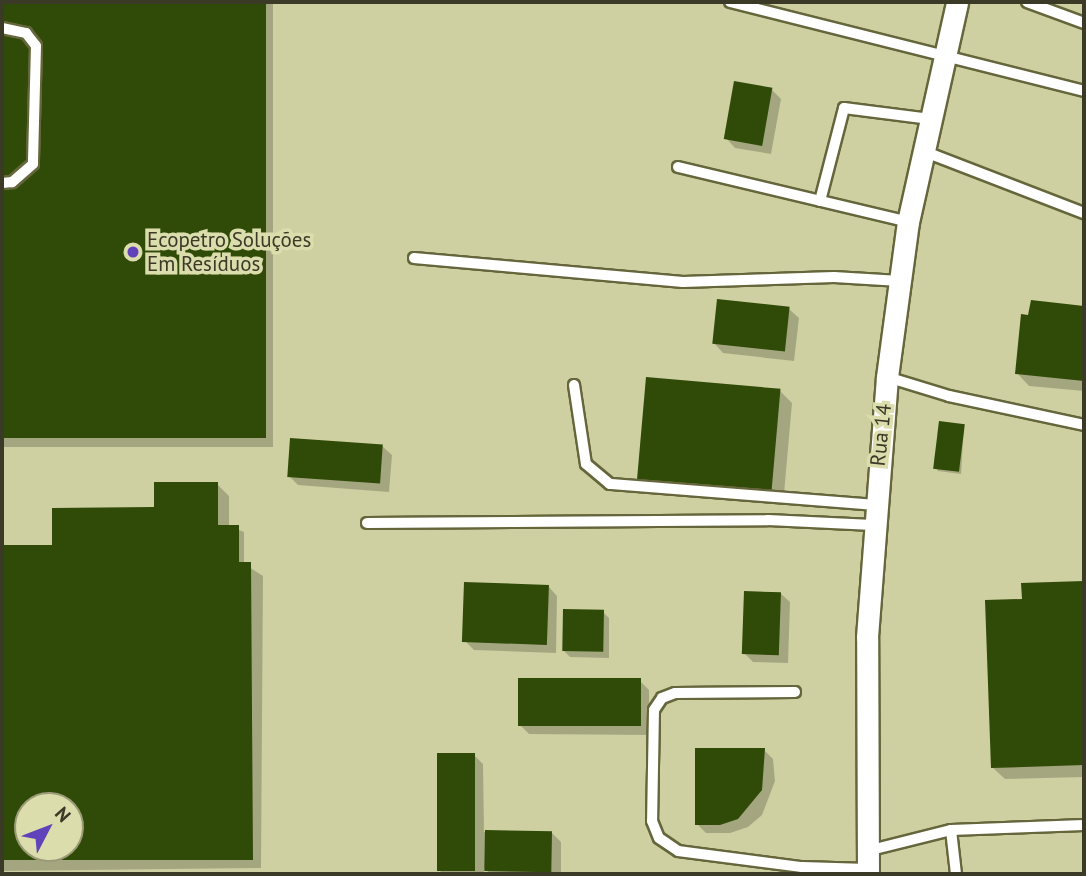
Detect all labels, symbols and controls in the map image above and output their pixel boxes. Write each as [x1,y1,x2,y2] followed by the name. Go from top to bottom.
[147,227,311,277] place label: Ecopetro Soluções Em Resíduos
[125,244,141,260] marker: Ecopetro Soluções Em Resíduos
[865,403,897,467] street label: Rua 14
[14,792,84,862] north arrow
[50,802,76,827] text: N

